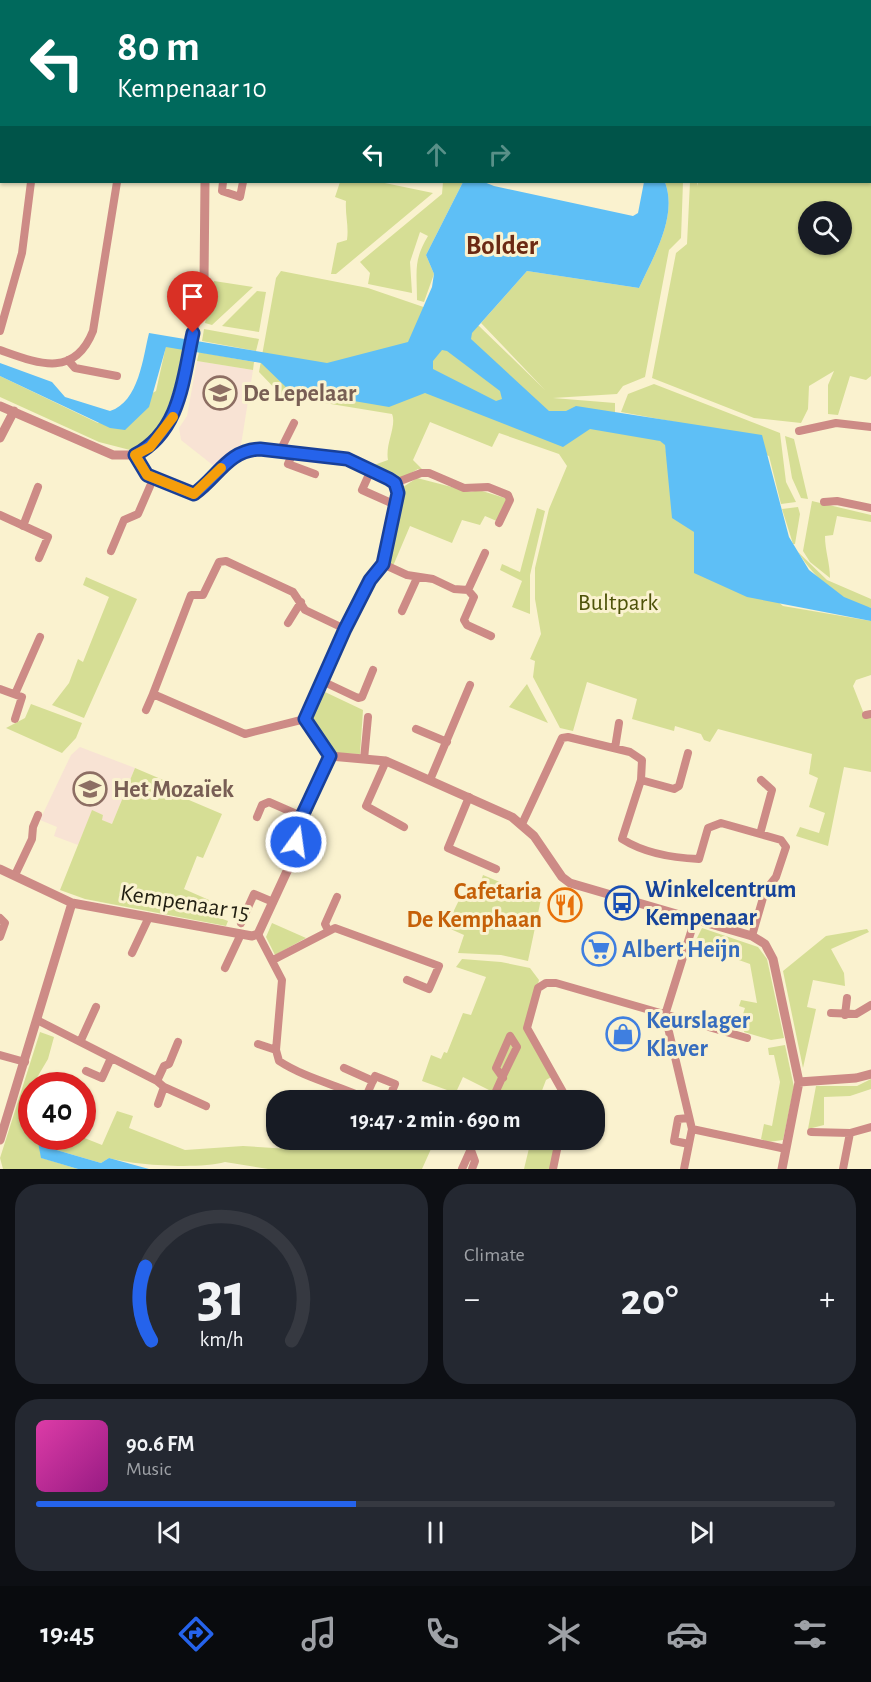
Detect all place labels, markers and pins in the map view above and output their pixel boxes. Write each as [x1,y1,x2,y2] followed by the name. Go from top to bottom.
[167,271,218,333] pin
[202,375,238,411] school or university icon: De Lepelaar
[243,382,357,406] place label: De Lepelaar
[72,771,108,807] school or university icon: Het Mozaïek
[113,778,234,802] place label: Het Mozaïek
[645,878,796,930] place label: Winkelcentrum Kempenaar
[406,880,542,932] place label: Cafetaria De Kemphaan
[604,885,640,921] bus stop icon: Winkelcentrum Kempenaar
[547,887,583,923] restaurant icon: Cafetaria De Kemphaan
[581,931,617,967] supermarket icon: Albert Heijn
[622,938,740,962] place label: Albert Heijn
[646,1009,751,1061] place label: Keurslager Klaver
[605,1016,641,1052] shop icon: Keurslager Klaver

